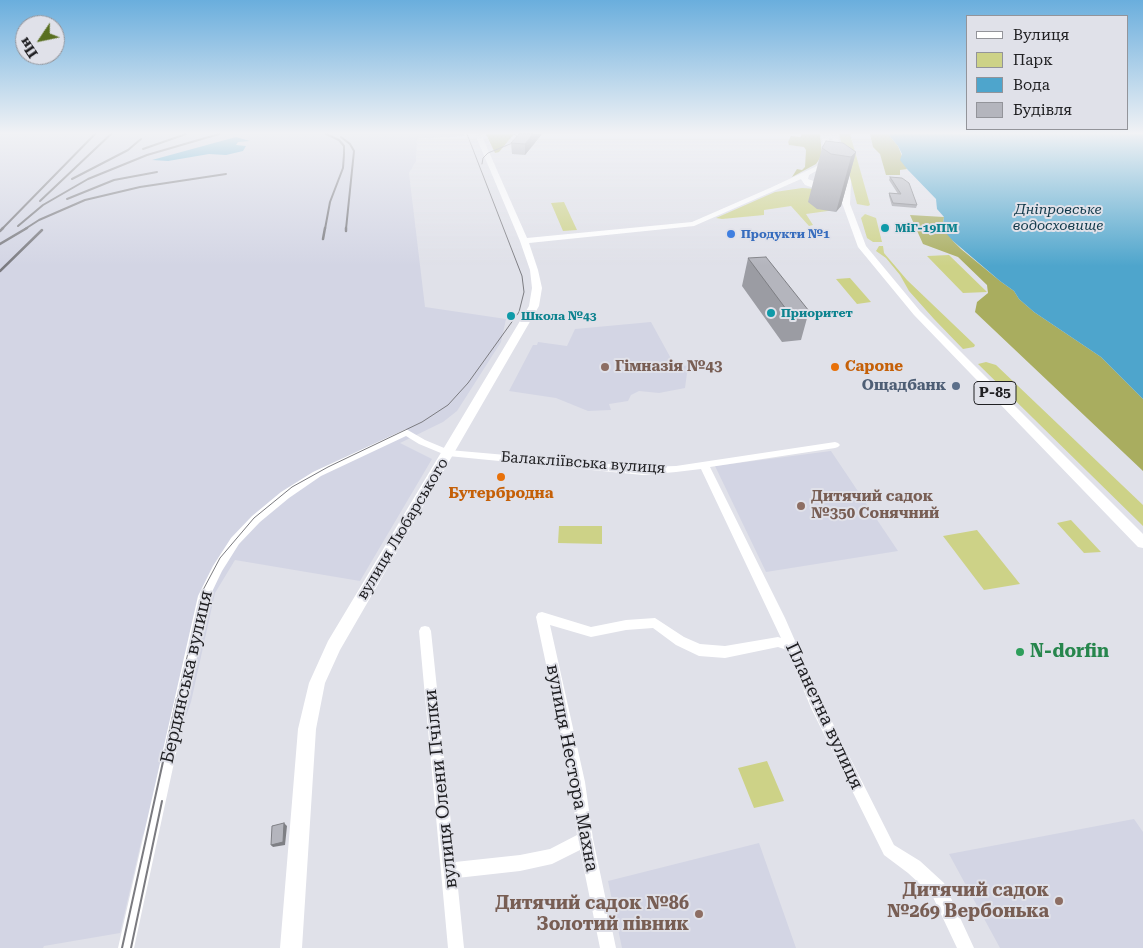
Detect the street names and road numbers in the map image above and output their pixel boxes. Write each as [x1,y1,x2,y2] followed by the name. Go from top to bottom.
[974,382,1016,404] road number: Р-85
[500,448,666,478] street label: Балакліївська вулиця
[354,455,452,603] street label: вулиця Любарського
[157,588,217,766] street label: Бердянська вулиця
[780,639,868,793] street label: Планетна вулиця
[541,662,603,874] street label: вулиця Нестора Махна
[420,688,462,890] street label: вулиця Олени Пчілки

